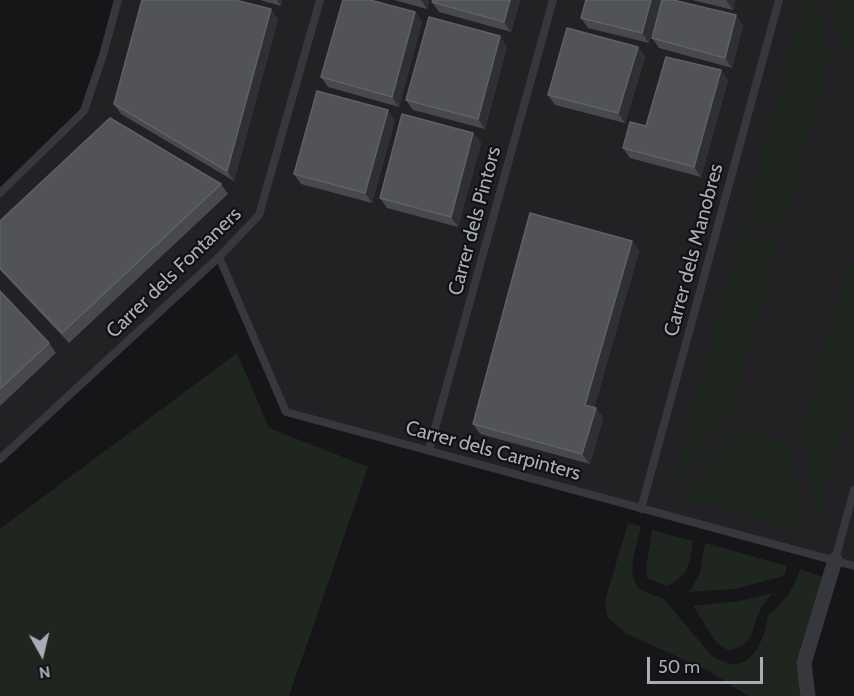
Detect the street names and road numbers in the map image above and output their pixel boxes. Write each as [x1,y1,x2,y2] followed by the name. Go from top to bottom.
[444,144,506,298] street label: Carrer dels Pintors
[659,161,729,339] street label: Carrer dels Manobres
[102,202,246,344] street label: Carrer dels Fontaners
[403,416,583,486] street label: Carrer dels Carpinters

